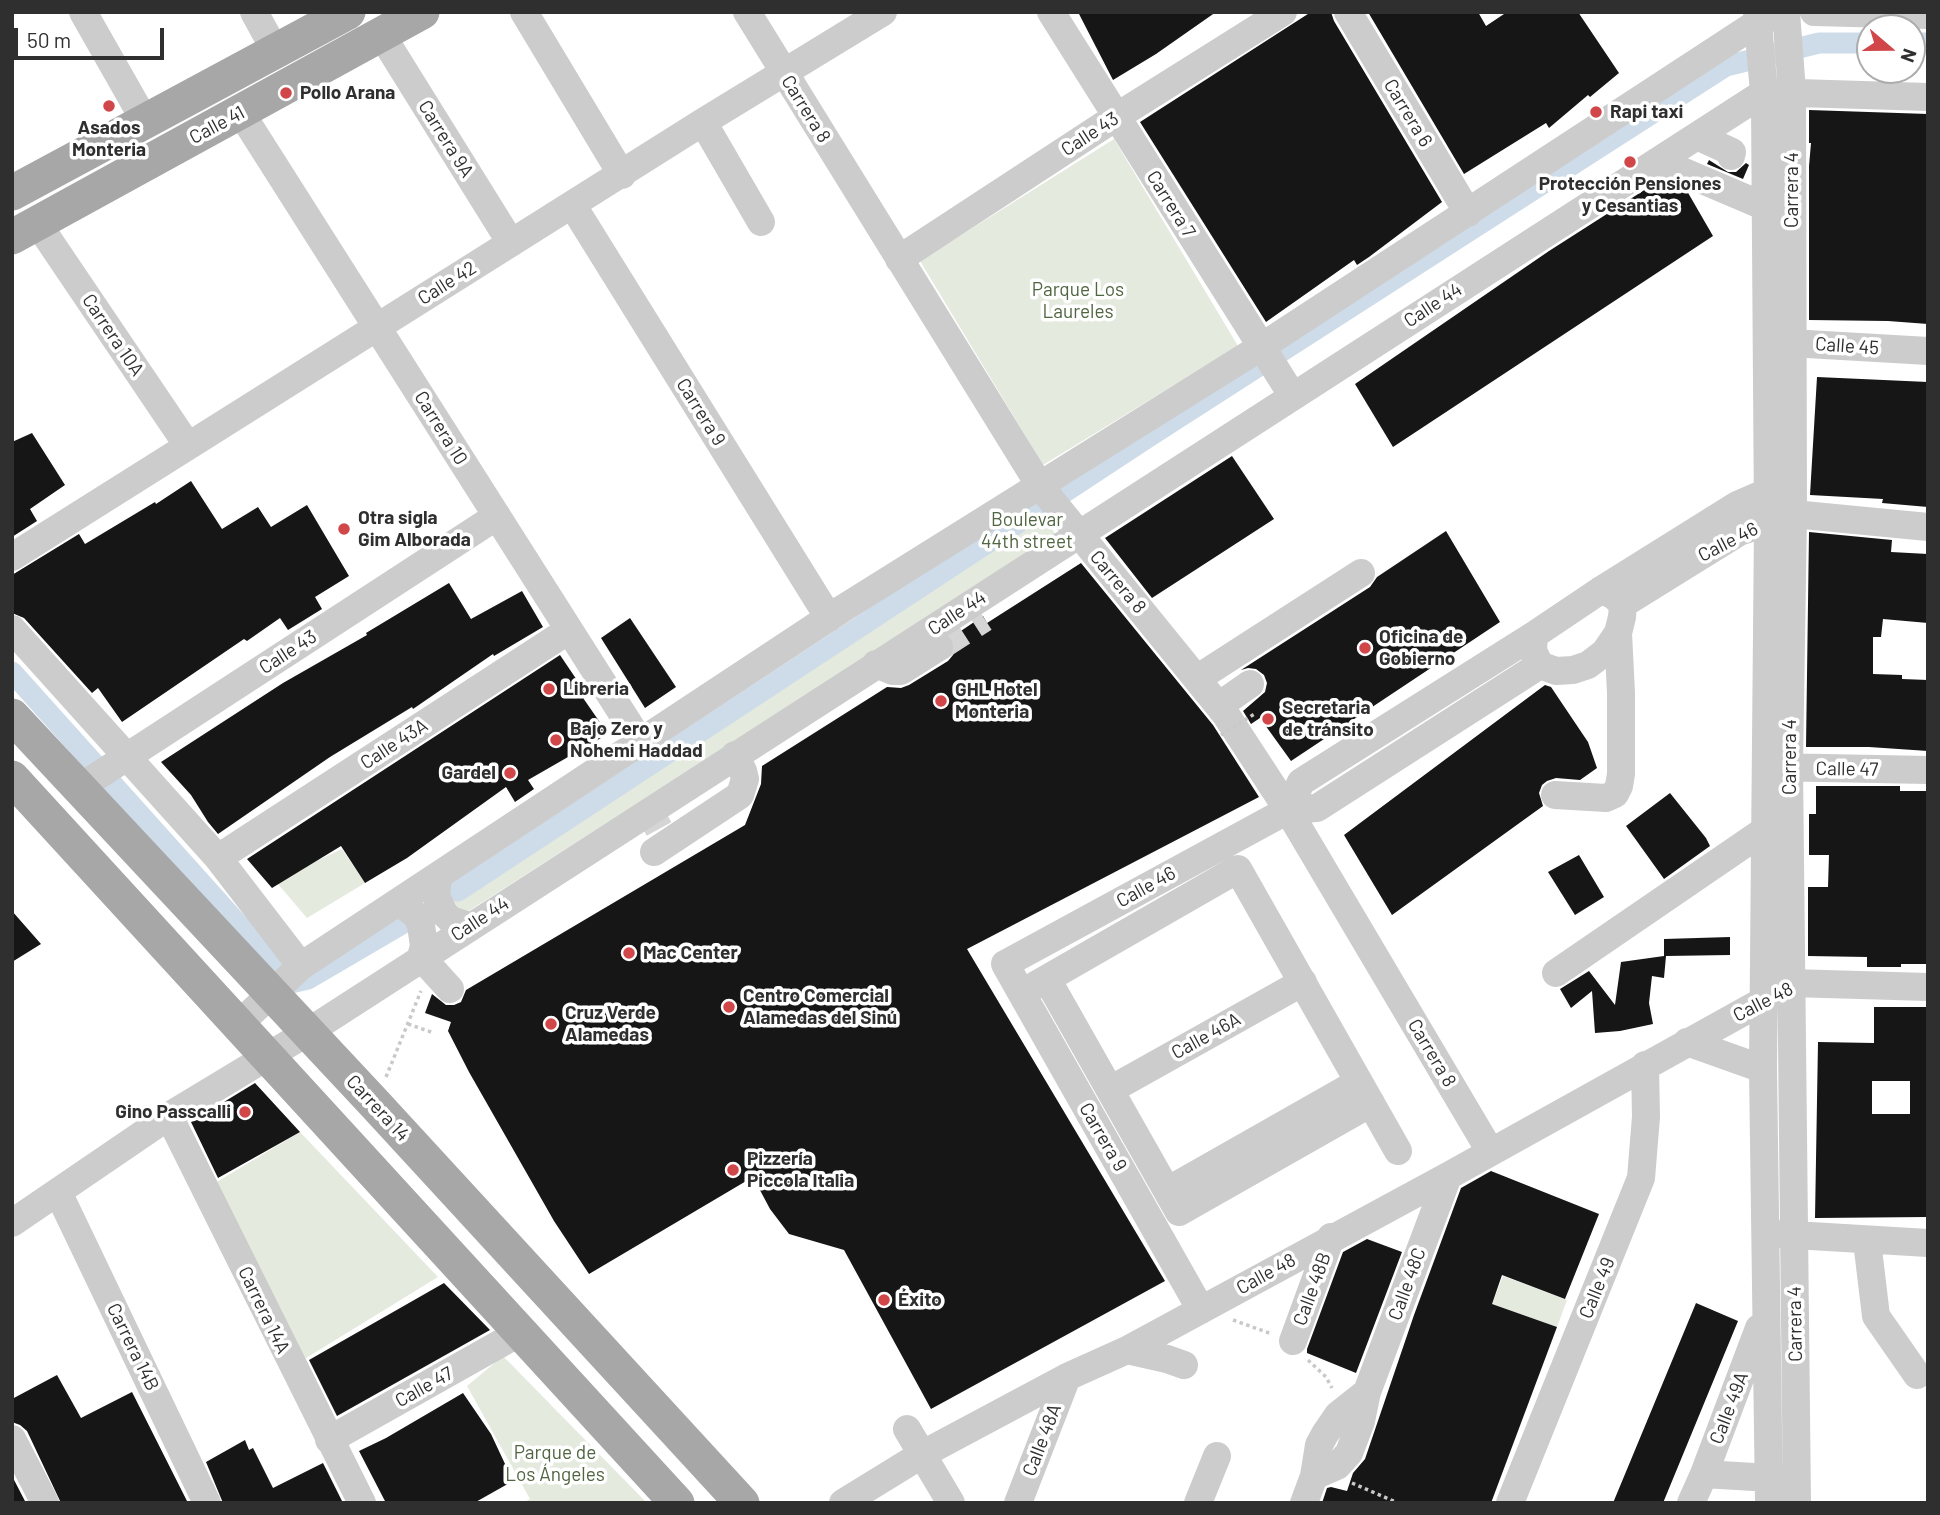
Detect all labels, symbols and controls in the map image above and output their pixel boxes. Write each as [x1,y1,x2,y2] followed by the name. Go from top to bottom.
[18,14,168,58] scale bar
[1856,14,1926,84] north arrow
[27,27,71,52] text: 50 m
[1896,46,1922,66] text: N
[776,71,836,147] street label: Carrera 8
[1379,75,1437,151] street label: Carrera 6
[300,82,395,104] place label: Pollo Arana
[278,85,294,101] marker: Pollo Arana
[413,96,479,182] street label: Carrera 9A
[101,98,117,114] marker: Asados Monteria
[186,101,248,149] street label: Calle 41
[1610,101,1683,123] place label: Rapi taxi
[1588,104,1604,120] marker: Rapi taxi
[1057,107,1123,161] street label: Calle 43
[72,117,146,161] place label: Asados Monteria
[1781,152,1803,228] street label: Carrera 4
[1622,154,1638,170] marker: Protección Pensiones y Cesantias
[1142,166,1200,242] street label: Carrera 7
[1539,173,1721,217] place label: Protección Pensiones y Cesantias
[414,256,480,310] street label: Calle 42
[1400,278,1466,332] street label: Calle 44
[1032,279,1124,323] park label: Parque Los Laureles
[77,290,149,380] street label: Carrera 10A
[1814,332,1880,360] street label: Calle 45
[671,374,731,450] street label: Carrera 9
[409,387,473,469] street label: Carrera 10
[358,507,471,551] place label: Otra sigla Gim Alborada
[981,509,1073,553] park label: Boulevar 44th street
[1694,517,1762,567] street label: Calle 46
[336,521,352,537] marker: Otra sigla Gim Alborada
[1085,546,1151,618] street label: Carrera 8
[924,586,990,640] street label: Calle 44
[255,625,321,679] street label: Calle 43
[1379,626,1463,670] place label: Oficina de Gobierno
[1357,640,1373,656] marker: Oficina de Gobierno
[563,678,629,700] place label: Libreria
[955,679,1038,723] place label: GHL Hotel Monteria
[541,681,557,697] marker: Libreria
[933,693,949,709] marker: GHL Hotel Monteria
[1282,697,1374,741] place label: Secretaria de tránsito
[1260,711,1276,727] marker: Secretaria de tránsito
[356,714,432,774] street label: Calle 43A
[570,718,703,762] place label: Bajo Zero y Nohemi Haddad
[1779,719,1801,795] street label: Carrera 4
[548,732,564,748] marker: Bajo Zero y Nohemi Haddad
[1815,757,1879,781] street label: Calle 47
[442,762,496,784] place label: Gardel
[502,765,518,781] marker: Gardel
[1112,862,1180,912] street label: Calle 46
[447,892,513,946] street label: Calle 44
[643,942,738,964] place label: Mac Center
[621,945,637,961] marker: Mac Center
[1729,977,1797,1027] street label: Calle 48
[743,985,897,1029] place label: Centro Comercial Alamedas del Sinú
[721,999,737,1015] marker: Centro Comercial Alamedas del Sinú
[565,1002,656,1046] place label: Cruz Verde Alamedas
[1167,1008,1245,1064] street label: Calle 46A
[1403,1015,1461,1091] street label: Carrera 8
[543,1016,559,1032] marker: Cruz Verde Alamedas
[342,1070,414,1146] street label: Carrera 14
[1074,1099,1132,1175] street label: Carrera 9
[115,1101,231,1123] place label: Gino Passcalli
[237,1104,253,1120] marker: Gino Passcalli
[747,1148,854,1192] place label: Pizzería Piccola Italia
[725,1162,741,1178] marker: Pizzería Piccola Italia
[1383,1245,1431,1323] street label: Calle 48C
[1232,1248,1300,1300] street label: Calle 48
[1288,1249,1336,1329] street label: Calle 48B
[1574,1254,1620,1322] street label: Calle 49
[233,1263,295,1357] street label: Carrera 14A
[1783,1286,1807,1362] street label: Carrera 4
[898,1289,942,1311] place label: Éxito
[876,1292,892,1308] marker: Éxito
[102,1300,164,1394] street label: Carrera 14B
[391,1362,457,1412] street label: Calle 47
[1705,1369,1753,1447] street label: Calle 49A
[1018,1401,1066,1479] street label: Calle 48A
[505,1442,605,1486] park label: Parque de Los Ángeles

